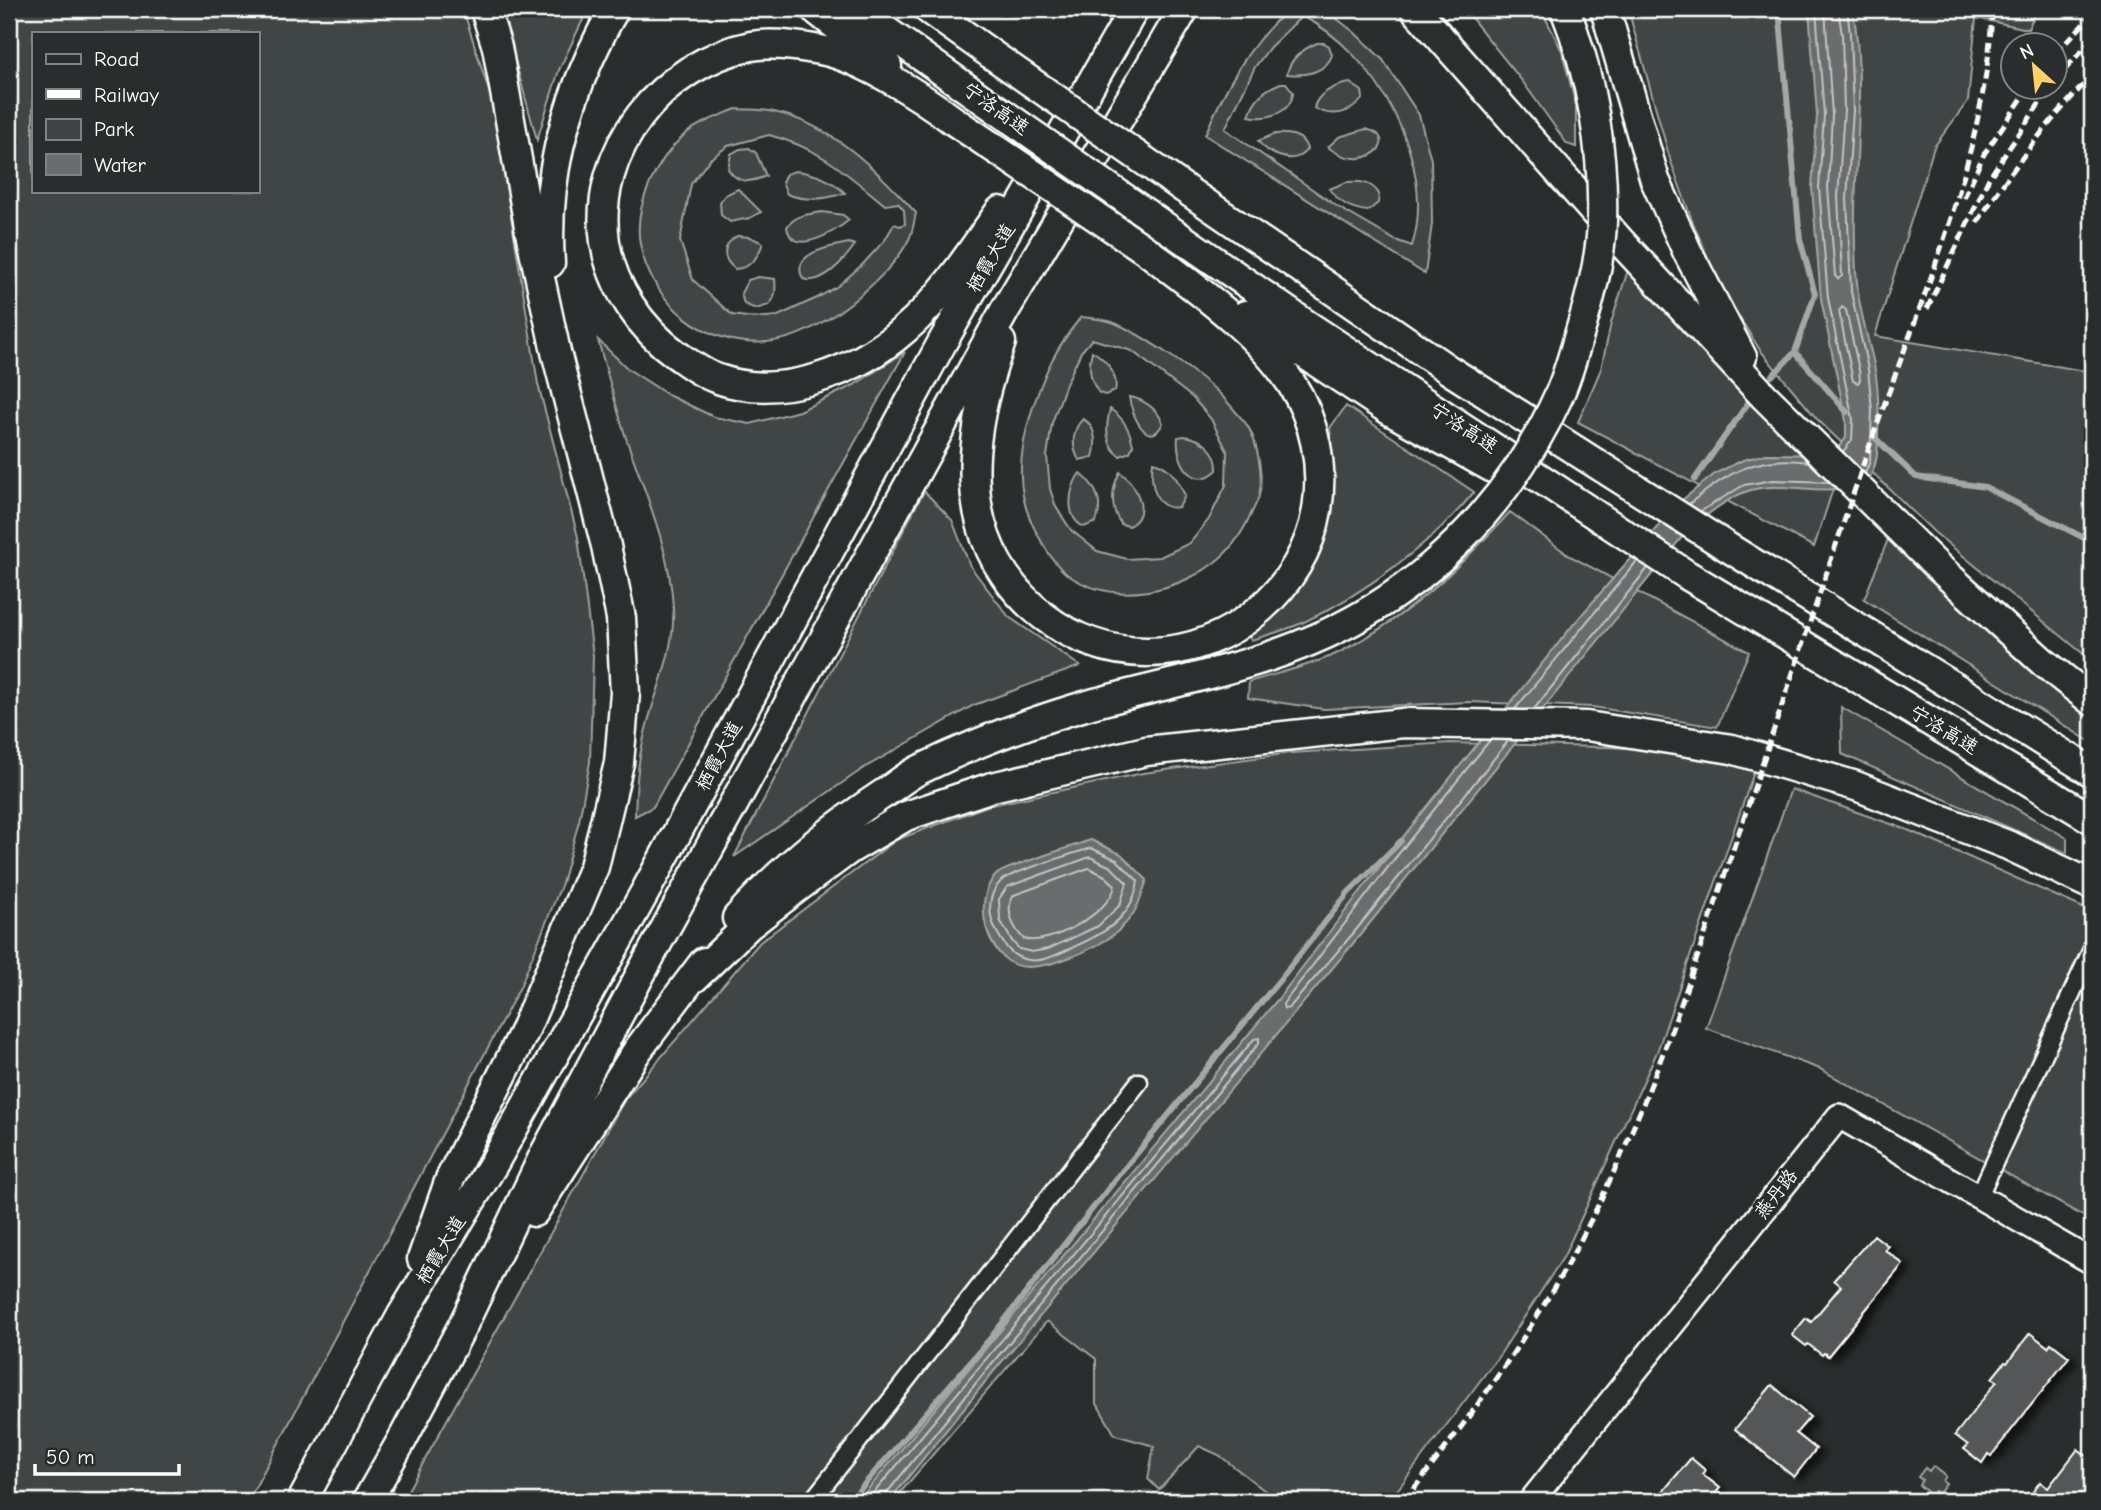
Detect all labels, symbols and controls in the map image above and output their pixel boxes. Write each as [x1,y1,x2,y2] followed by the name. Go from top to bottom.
[32,32,259,192] legend
[2000,32,2070,102] north arrow
[2016,39,2037,64] text: N
[94,47,139,71] text: Road
[959,78,1033,140] street label: 宁洛高速
[94,83,159,107] text: Railway
[94,117,134,141] text: Park
[94,153,147,177] text: Water
[962,220,1020,296] street label: 栖霞大道
[1426,398,1502,458] street label: 宁洛高速
[1906,701,1982,759] street label: 宁洛高速
[691,717,747,795] street label: 栖霞大道
[1750,1165,1802,1223] street label: 燕丹路
[412,1212,470,1288] street label: 栖霞大道
[35,1433,178,1477] scale bar
[46,1445,95,1469] text: 50 m

